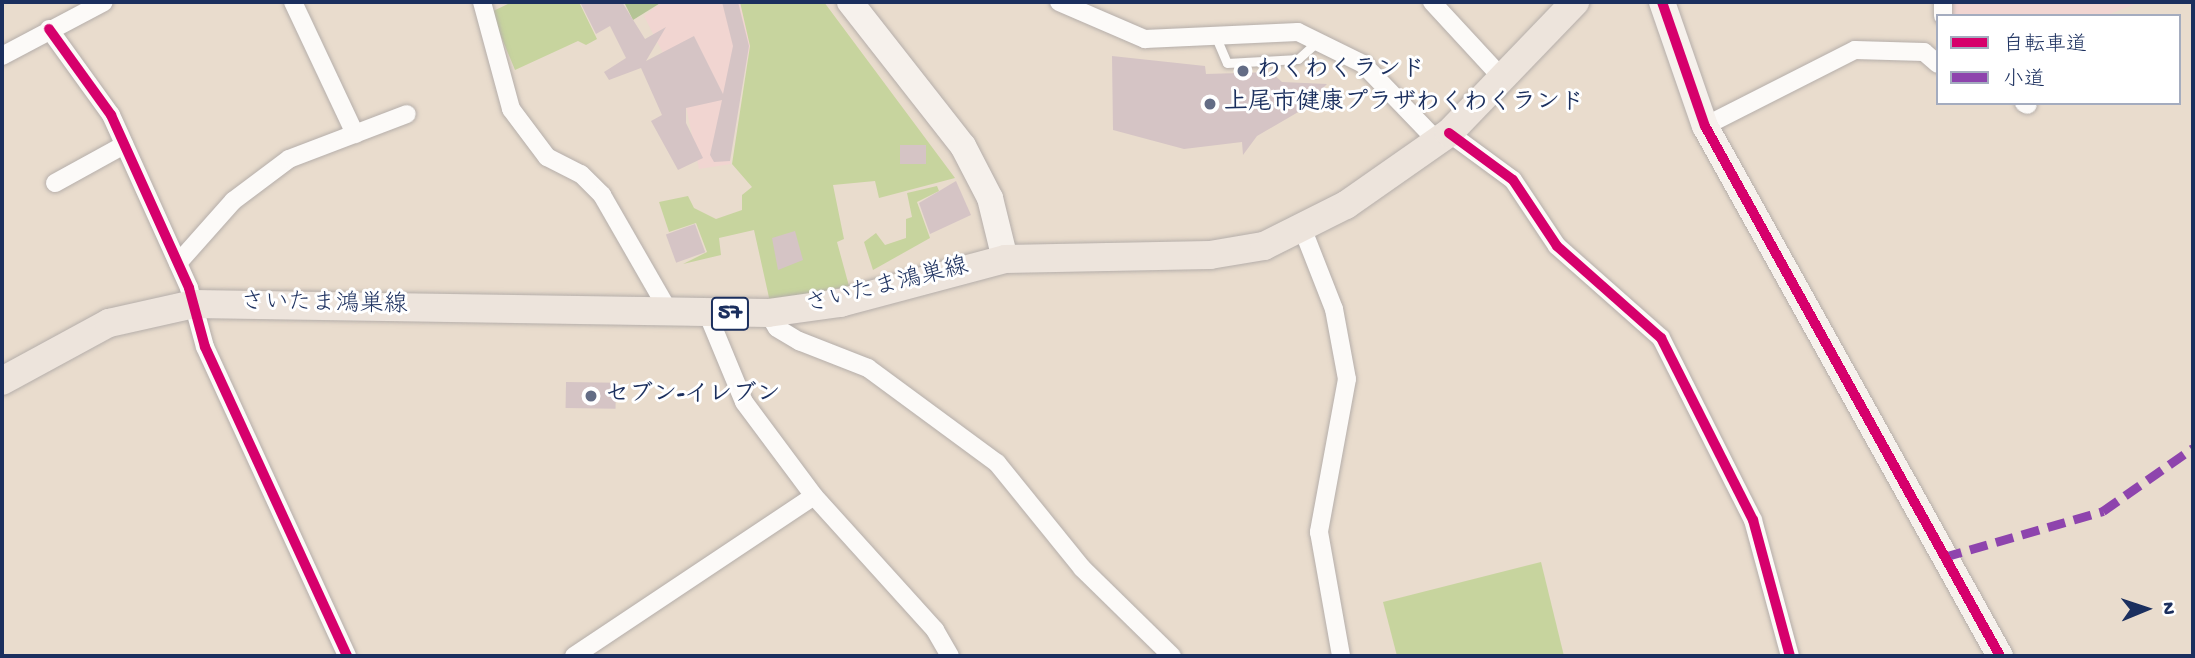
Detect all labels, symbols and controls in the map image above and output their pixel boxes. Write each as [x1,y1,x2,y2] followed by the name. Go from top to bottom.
[1936,14,2181,105] legend
[2003,34,2087,59] text: 自転車道
[1257,57,1425,85] place label: わくわくランド
[1235,63,1251,79] marker: わくわくランド
[2003,69,2045,94] text: 小道
[1224,90,1584,118] place label: 上尾市健康プラザわくわくランド
[1202,96,1218,112] marker: 上尾市健康プラザわくわくランド
[802,253,972,321] street label: さいたま鴻巣線
[240,289,408,321] street label: さいたま鴻巣線
[711,294,749,334] road number: 57
[605,382,781,410] place label: セブン-イレブン
[583,388,599,404] marker: セブン-イレブン
[2111,574,2181,644] north arrow
[2156,602,2179,615] text: N

